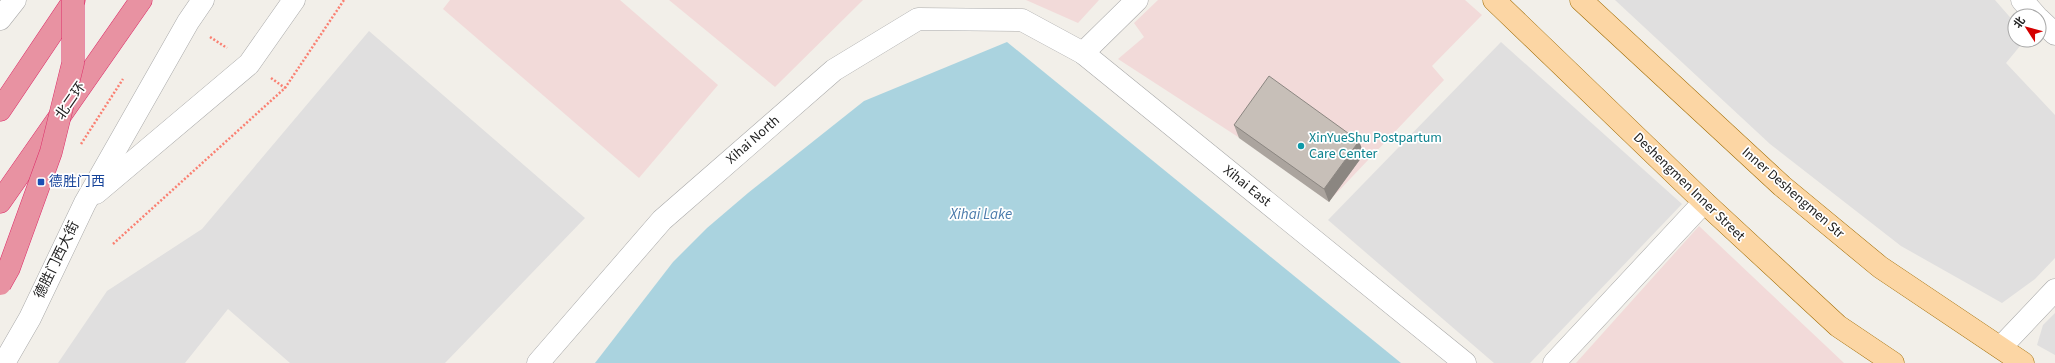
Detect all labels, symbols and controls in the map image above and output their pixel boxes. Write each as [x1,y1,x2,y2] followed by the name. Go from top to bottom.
[2007,8,2047,48] north arrow
[2010,14,2029,31] text: 北
[51,78,91,124] street label: 北二环
[722,111,784,169] street label: Xihai North
[1309,128,1442,164] place label: XinYueShu Postpartum Care Center
[1629,128,1750,246] street label: Deshengmen Inner Street
[1296,141,1306,151] marker: XinYueShu Postpartum Care Center
[1737,143,1849,243] street label: Inner Deshengmen Str
[1219,161,1275,212] street label: Xihai East
[49,172,105,192] place label: 德胜门西
[36,177,46,187] marker: 德胜门西
[949,204,1012,225] water label: Xihai Lake
[30,218,84,302] street label: 德胜门西大街

